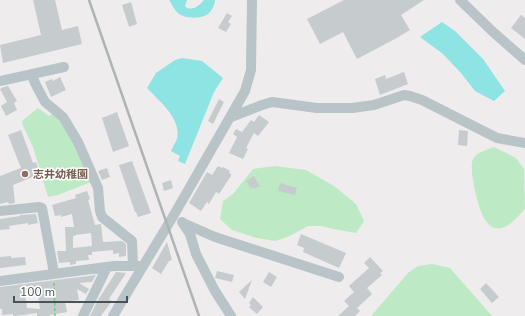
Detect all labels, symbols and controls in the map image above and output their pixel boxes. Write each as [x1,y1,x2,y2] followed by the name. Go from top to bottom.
[33,167,88,182] place label: 志井幼稚園
[20,169,30,179] marker: 志井幼稚園
[14,278,127,304] scale bar
[20,284,55,300] text: 100 m

